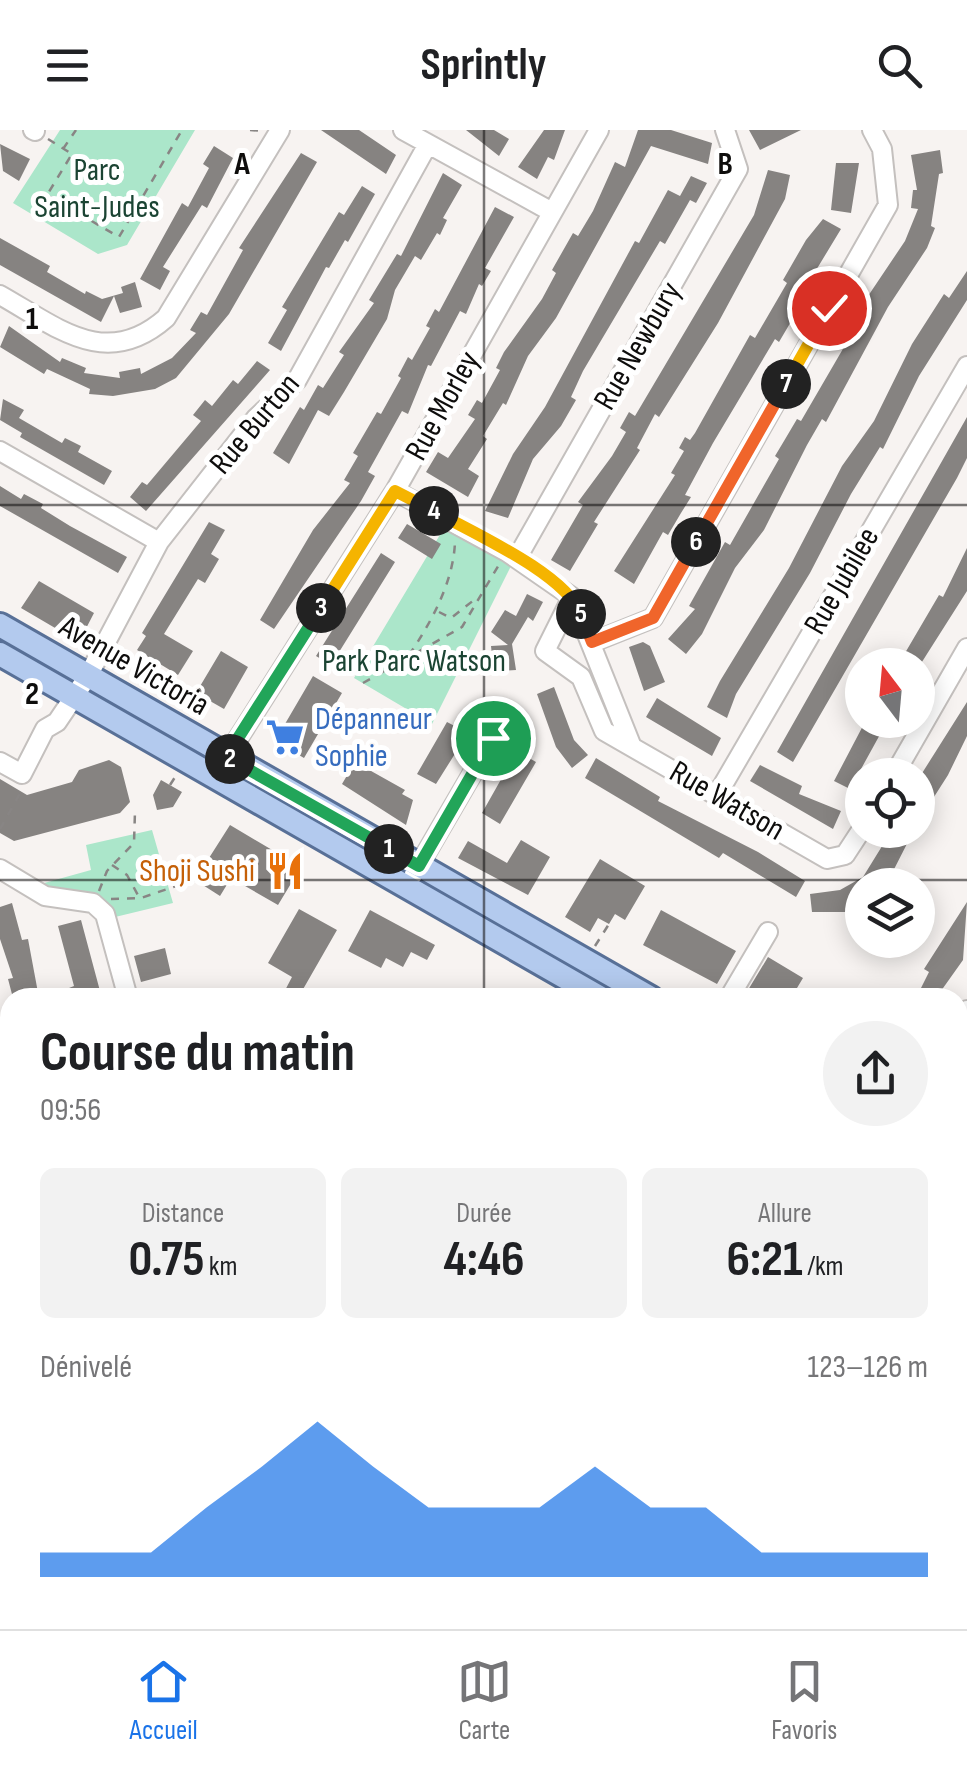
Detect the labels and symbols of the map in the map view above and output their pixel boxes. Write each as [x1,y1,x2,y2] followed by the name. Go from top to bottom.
[233,145,250,184] text: A
[717,145,733,184] text: B
[34,151,160,227] park label: Parc Saint-Judes
[787,266,872,351] pin
[586,275,690,417] street label: Rue Newbury
[26,300,39,339] text: 1
[397,345,489,467] street label: Rue Morley
[761,359,811,409] pin: 7
[202,366,308,482] street label: Rue Burton
[409,486,459,536] pin: 4
[671,517,721,567] pin: 6
[796,521,888,641] street label: Rue Jubilee
[296,583,346,633] pin: 3
[556,589,606,639] pin: 5
[51,607,216,725] street label: Avenue Victoria
[322,642,506,681] park label: Park Parc Watson
[845,648,935,738] north arrow
[25,675,39,714] text: 2
[451,696,536,781] pin
[315,700,432,776] place label: Dépanneur Sophie
[264,716,306,758] supermarket icon: Dépanneur Sophie
[205,734,255,784] pin: 2
[663,753,791,849] street label: Rue Watson
[364,824,414,874] pin: 1
[264,850,306,892] restaurant icon: Shoji Sushi
[139,852,255,891] place label: Shoji Sushi

